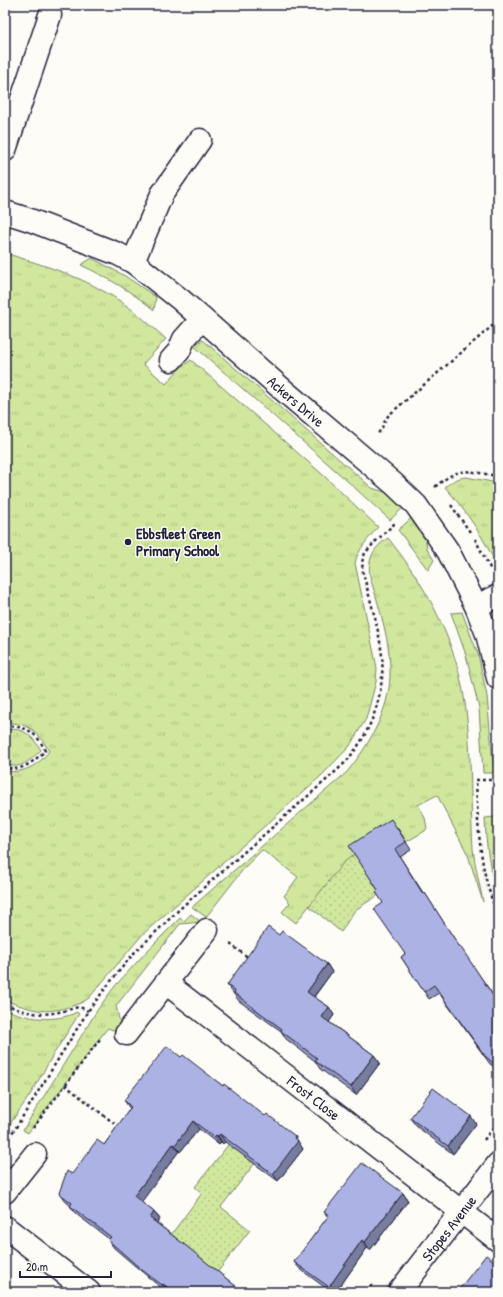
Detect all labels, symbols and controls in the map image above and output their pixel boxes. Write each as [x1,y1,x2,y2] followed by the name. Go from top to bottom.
[263,371,329,431] street label: Ackers Drive
[136,523,221,562] place label: Ebbsfleet Green Primary School
[123,537,133,547] marker: Ebbsfleet Green Primary School
[282,1070,345,1125] street label: Frost Close
[416,1191,481,1265] street label: Stopes Avenue
[20,1253,111,1279] scale bar
[26,1258,48,1275] text: 20 m

